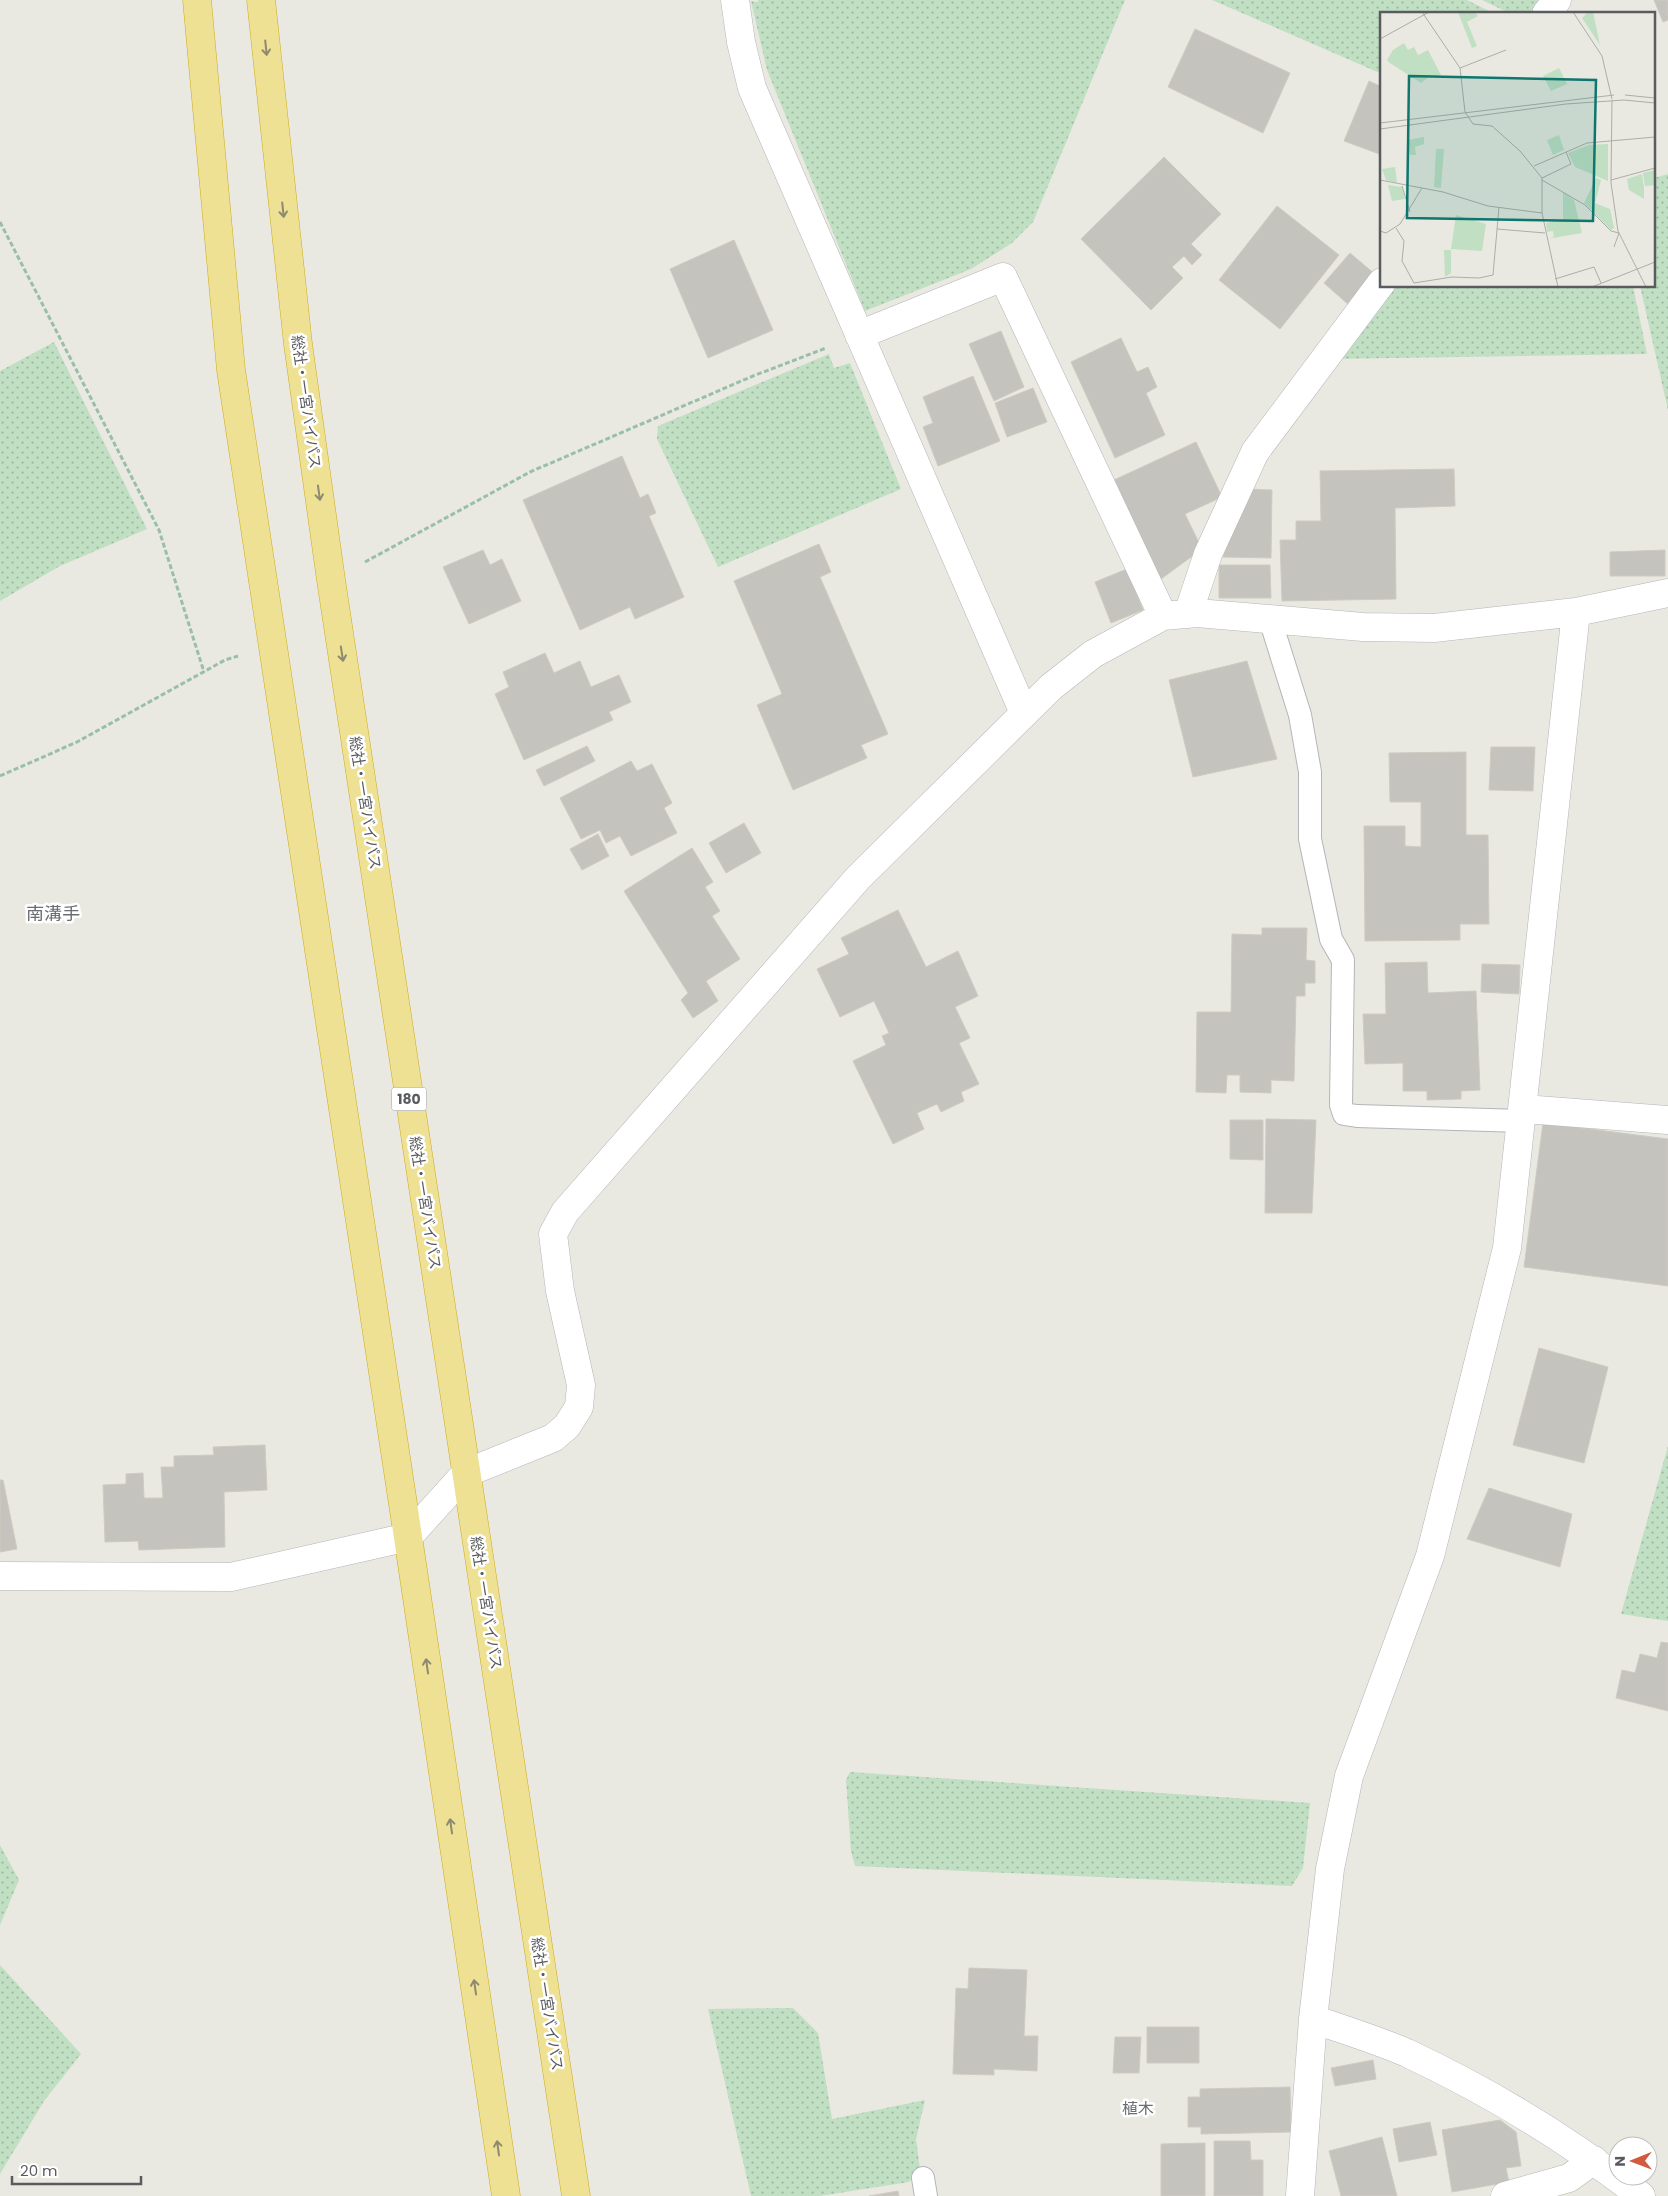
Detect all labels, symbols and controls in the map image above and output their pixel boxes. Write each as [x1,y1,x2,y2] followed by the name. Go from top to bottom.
[1380,12,1656,288] inset map
[261,40,271,56] one-way arrow
[278,202,288,218] one-way arrow
[287,334,326,470] street label: 総社・一宮バイパス
[314,484,324,500] one-way arrow
[337,645,347,661] one-way arrow
[345,735,386,871] street label: 総社・一宮バイパス
[26,901,80,926] district label: 南溝手
[392,1088,426,1110] road number: 180
[405,1135,446,1271] street label: 総社・一宮バイパス
[466,1535,507,1671] street label: 総社・一宮バイパス
[422,1658,432,1674] one-way arrow
[446,1819,456,1835] one-way arrow
[527,1936,568,2072] street label: 総社・一宮バイパス
[469,1979,479,1995] one-way arrow
[1122,2097,1154,2120] district label: 植木
[1608,2136,1658,2186] north arrow
[493,2140,503,2156] one-way arrow
[12,2154,141,2186] scale bar
[1610,2156,1630,2167] text: N
[20,2160,58,2181] text: 20 m

